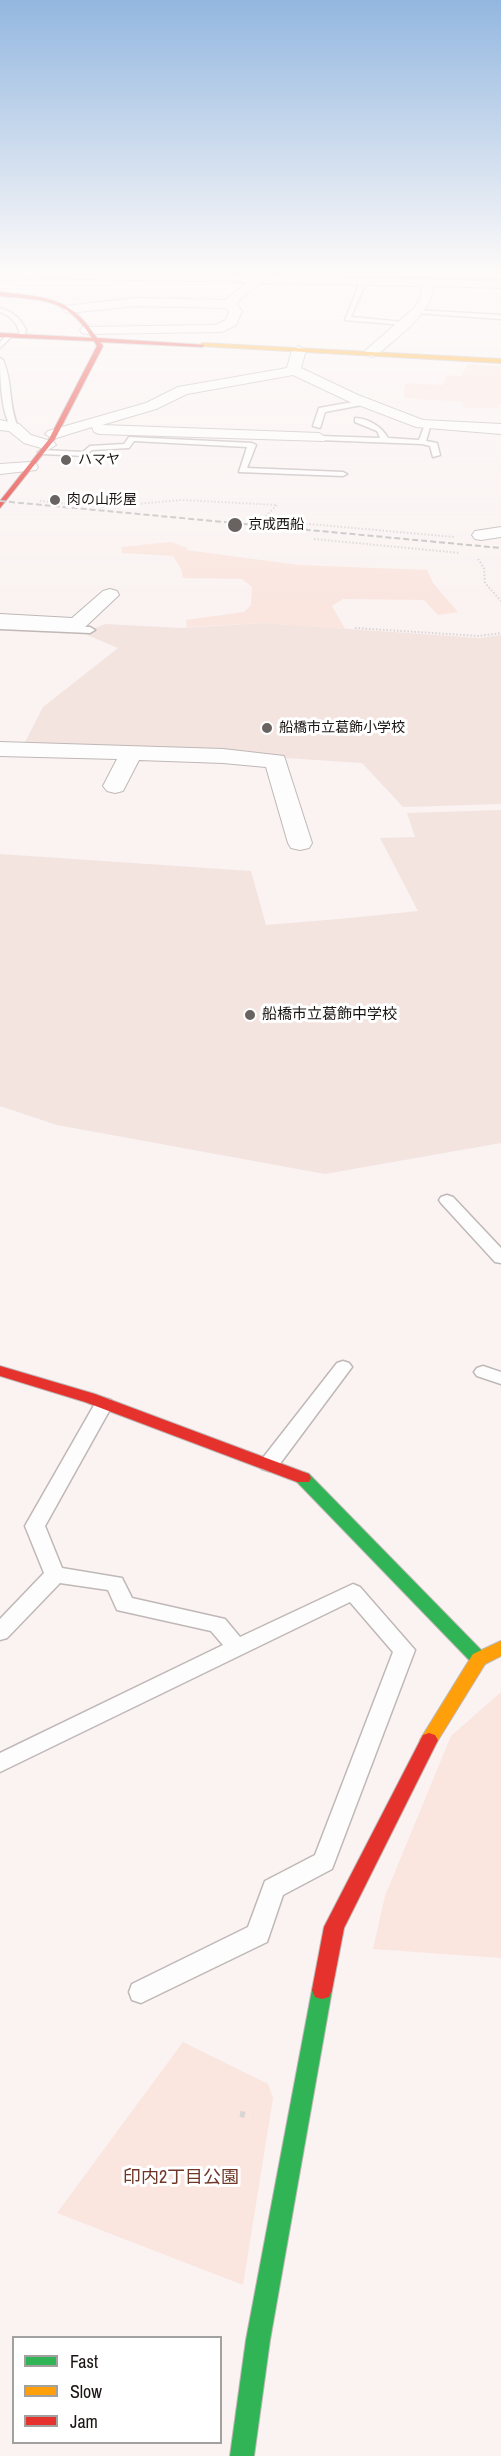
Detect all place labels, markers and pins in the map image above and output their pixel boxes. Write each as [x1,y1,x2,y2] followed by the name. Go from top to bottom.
[78,452,120,468] place label: ハマヤ
[59,453,73,467] marker: ハマヤ
[67,492,137,508] place label: 肉の山形屋
[48,493,62,507] marker: 肉の山形屋
[226,516,244,534] marker: 京成西船
[248,517,304,533] place label: 京成西船
[279,720,405,736] place label: 船橋市立葛飾小学校
[260,721,274,735] marker: 船橋市立葛飾小学校
[262,1006,397,1024] place label: 船橋市立葛飾中学校
[243,1008,257,1022] marker: 船橋市立葛飾中学校

